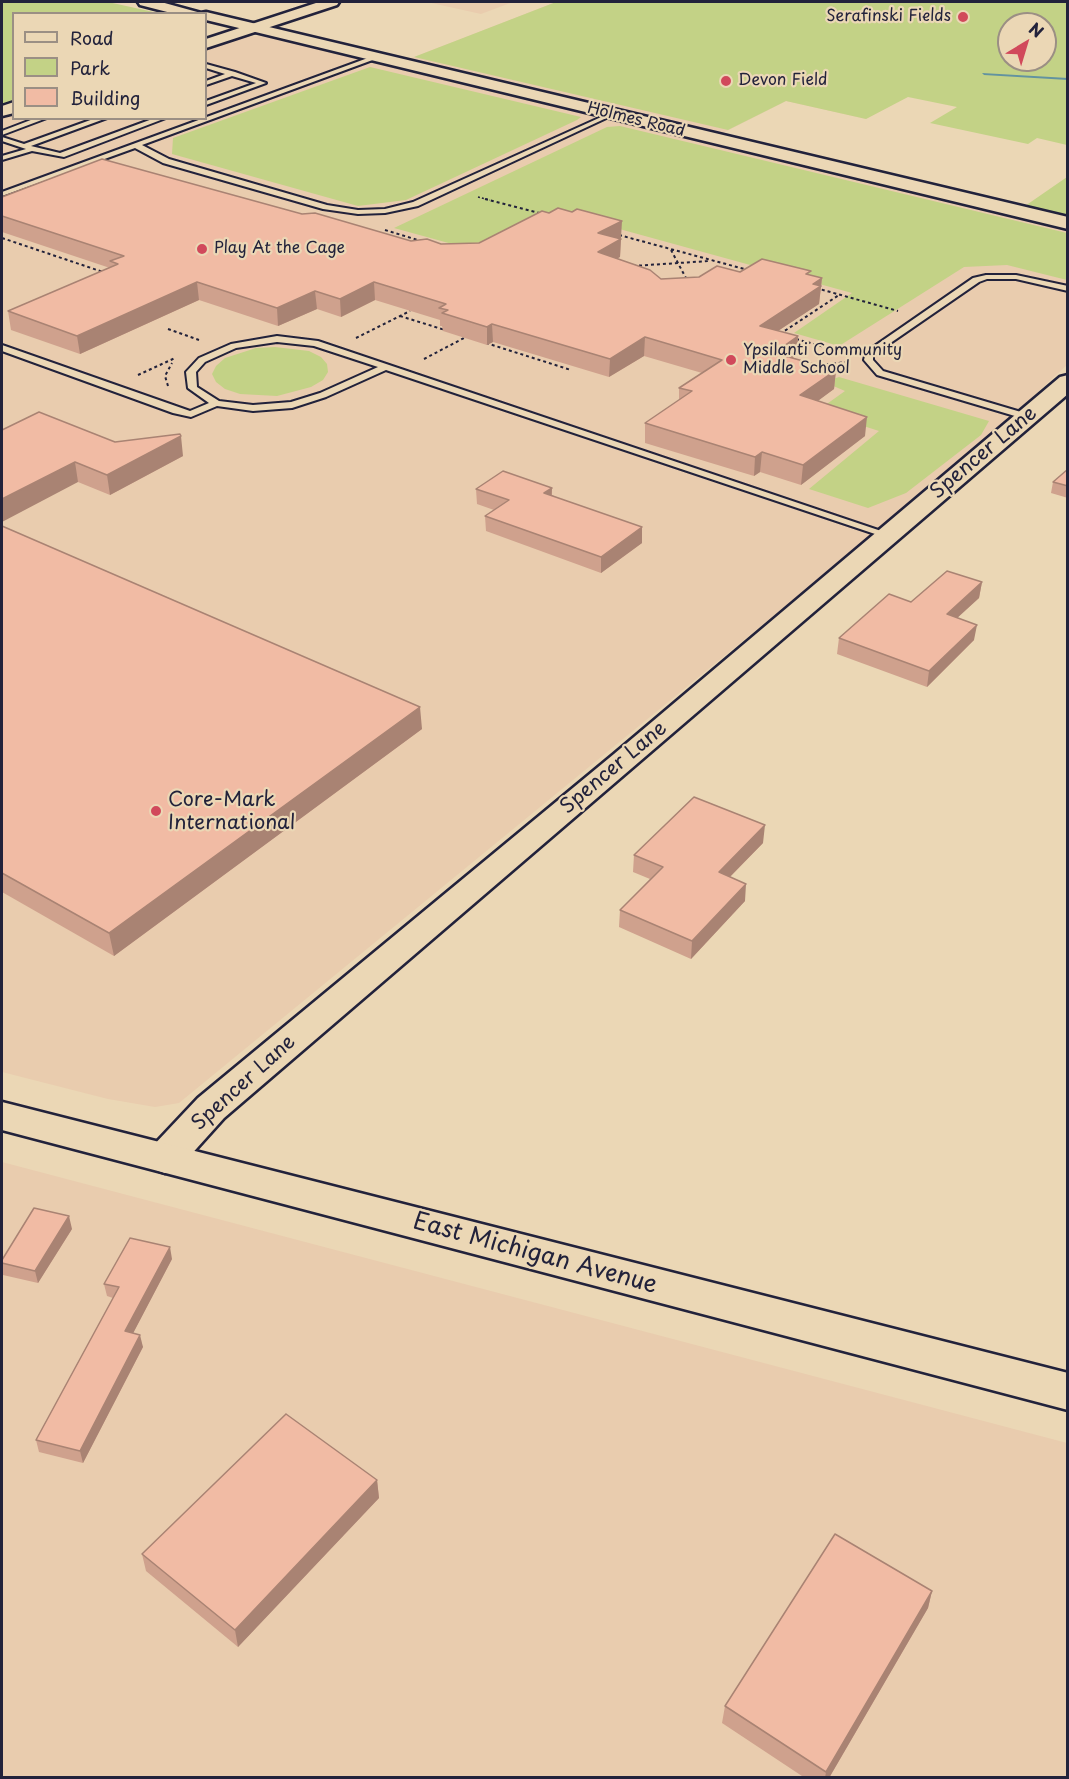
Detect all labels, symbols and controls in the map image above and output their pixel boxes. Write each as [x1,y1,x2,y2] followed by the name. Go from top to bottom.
[826,7,951,27] place label: Serafinski Fields
[956,10,970,24] marker: Serafinski Fields
[12,12,207,120] legend
[997,12,1057,72] north arrow
[1024,16,1049,43] text: N
[70,24,114,51] text: Road
[70,54,110,81] text: Park
[738,71,827,91] place label: Devon Field
[719,74,733,88] marker: Devon Field
[70,84,140,111] text: Building
[585,99,687,141] street label: Holmes Road
[214,239,345,259] place label: Play At the Cage
[195,242,209,256] marker: Play At the Cage
[743,341,902,379] place label: Ypsilanti Community Middle School
[724,353,738,367] marker: Ypsilanti Community Middle School
[926,402,1042,504] street label: Spencer Lane
[556,717,672,819] street label: Spencer Lane
[168,788,295,835] place label: Core-Mark International
[149,804,163,818] marker: Core-Mark International
[187,1030,301,1136] street label: Spencer Lane
[410,1208,660,1300] street label: East Michigan Avenue

